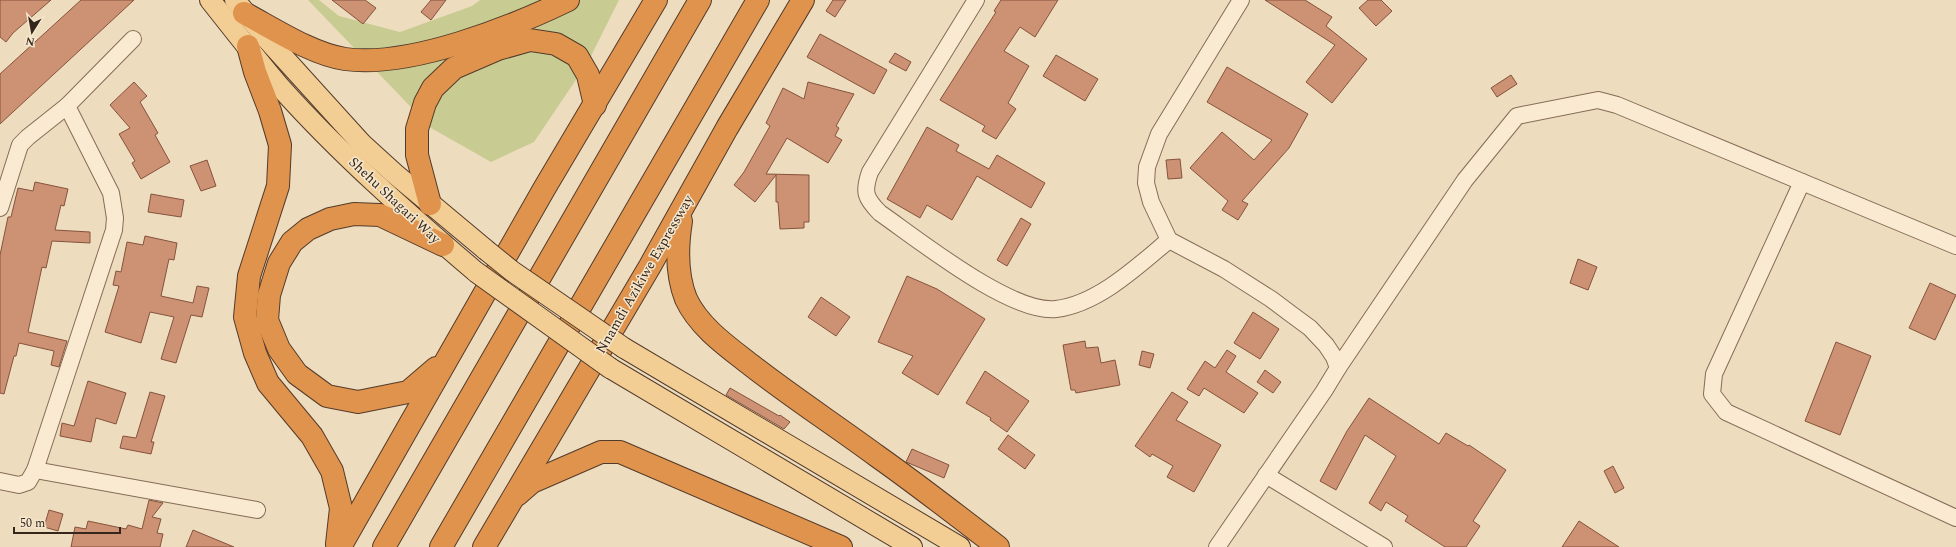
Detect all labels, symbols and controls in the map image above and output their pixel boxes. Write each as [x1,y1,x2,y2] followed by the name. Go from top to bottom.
[12,12,52,52] north arrow
[24,32,36,51] text: N
[344,152,446,249] street label: Shehu Shagari Way
[590,190,699,358] street label: Nnamdi Azikiwe Expressway
[14,509,120,535] scale bar
[20,514,45,533] text: 50 m

